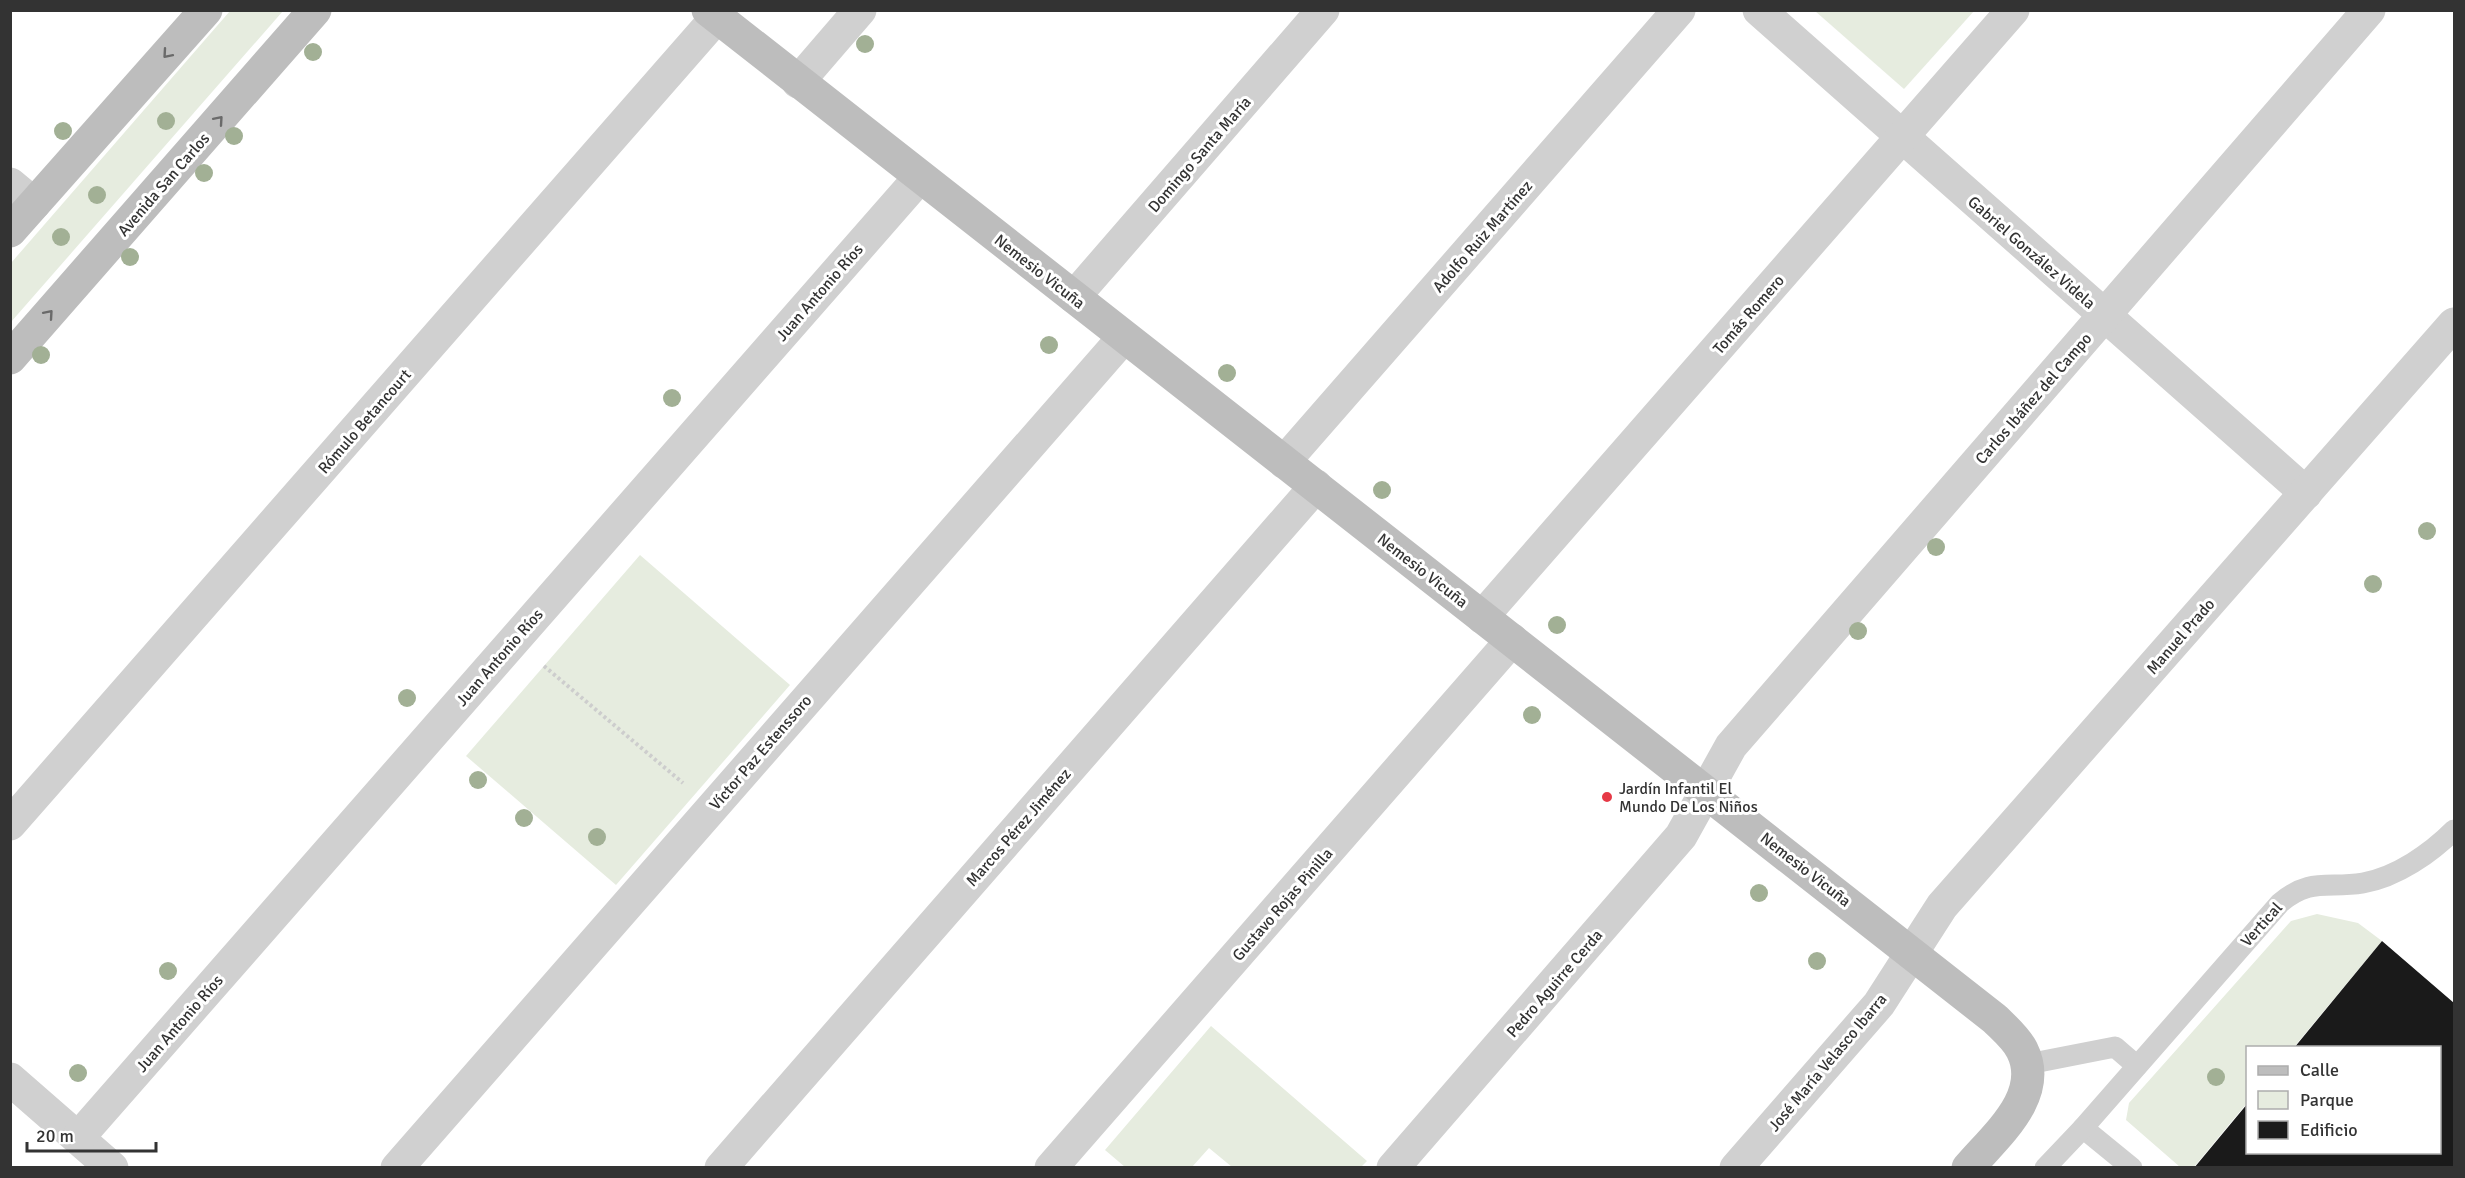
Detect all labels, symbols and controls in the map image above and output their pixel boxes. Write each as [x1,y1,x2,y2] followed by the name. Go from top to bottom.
[163,47,174,58] one-way arrow
[1144,92,1256,217] street label: Domingo Santa María
[212,116,223,126] one-way arrow
[113,129,214,240] street label: Avenida San Carlos
[1429,176,1537,297] street label: Adolfo Ruiz Martínez
[1964,192,2099,314] street label: Gabriel González Videla
[990,230,1089,313] street label: Nemesio Vicuña
[772,240,868,346] street label: Juan Antonio Ríos
[1709,271,1789,358] street label: Tomás Romero
[42,310,53,321] one-way arrow
[1971,329,2096,468] street label: Carlos Ibáñez del Campo
[314,365,416,478] street label: Rómulo Betancourt
[1373,529,1472,612] street label: Nemesio Vicuña
[2142,595,2219,679] street label: Manuel Prado
[452,605,548,711] street label: Juan Antonio Ríos
[705,691,816,814] street label: Víctor Paz Estenssoro
[962,765,1075,891] street label: Marcos Pérez Jiménez
[1619,779,1758,817] place label: Jardín Infantil El Mundo De Los Niños
[1600,790,1614,804] marker: Jardín Infantil El Mundo De Los Niños
[1756,828,1855,911] street label: Nemesio Vicuña
[1228,844,1337,965] street label: Gustavo Rojas Pinilla
[2237,898,2287,951] street label: Vertical
[1502,926,1607,1042] street label: Pedro Aguirre Cerda
[132,971,228,1077] street label: Juan Antonio Ríos
[1764,990,1891,1136] street label: José María Velasco Ibarra
[2246,1046,2441,1154] legend
[2300,1059,2339,1081] text: Calle
[2300,1089,2354,1111] text: Parque
[27,1115,156,1153] scale bar
[2300,1119,2358,1141] text: Edificio
[36,1125,74,1147] text: 20 m

